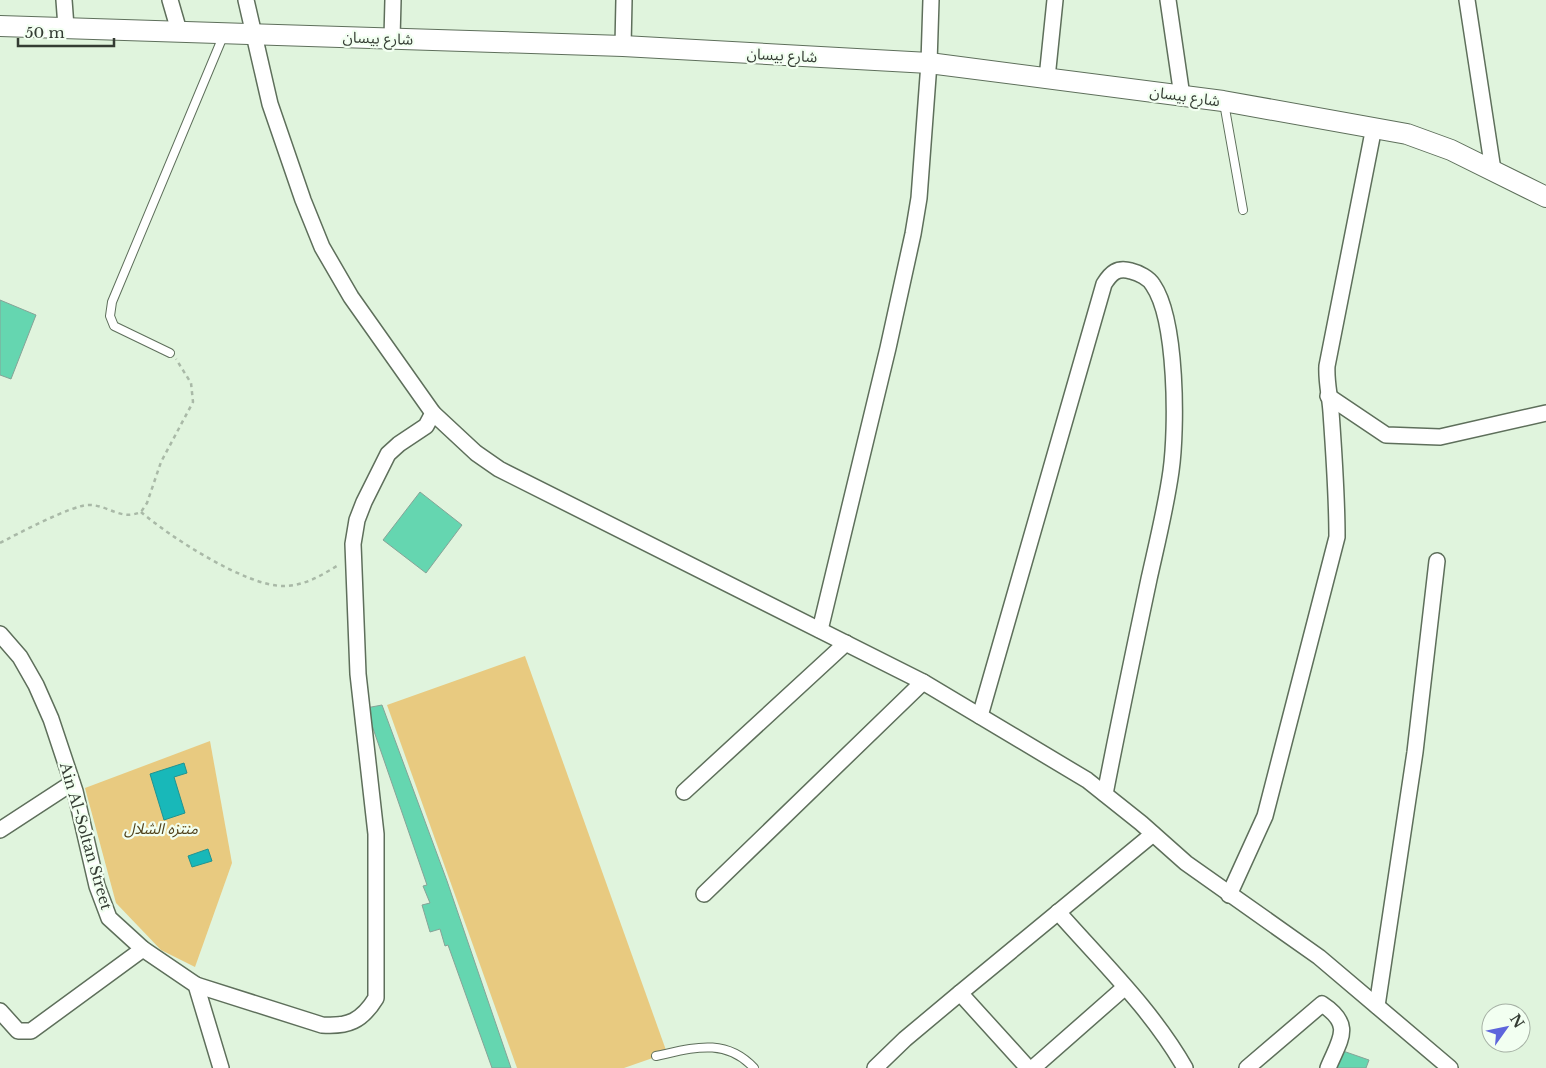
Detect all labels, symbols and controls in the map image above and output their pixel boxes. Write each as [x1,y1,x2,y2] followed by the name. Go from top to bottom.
[18,15,114,47] scale bar
[25,23,65,42] text: 50 m
[342,27,414,52] street label: شارع بيسان
[746,44,818,69] street label: شارع بيسان
[1148,82,1221,113] street label: شارع بيسان
[56,759,116,912] street label: Ain Al-Soltan Street
[124,819,198,838] park label: منتزه الشلال
[1481,1003,1531,1053] north arrow
[1506,1010,1528,1031] text: N

